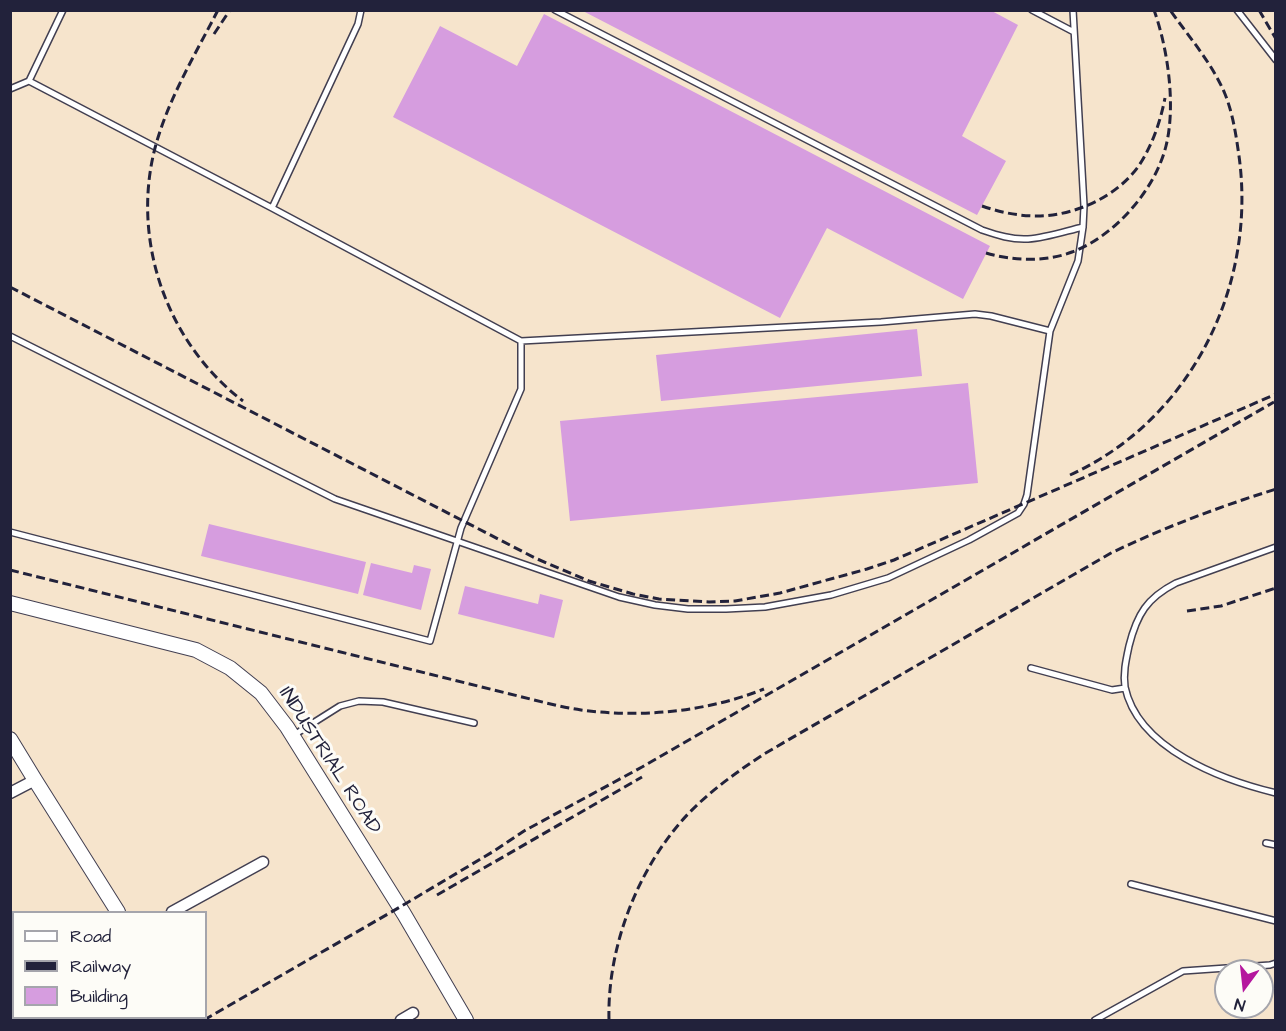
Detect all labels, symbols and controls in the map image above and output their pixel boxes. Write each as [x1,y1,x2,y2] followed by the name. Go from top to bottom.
[273,683,385,839] street label: INDUSTRIAL ROAD
[12,911,207,1019] legend
[70,924,111,949] text: Road
[70,954,131,979] text: Railway
[1214,959,1274,1019] north arrow
[70,984,128,1009] text: Building
[1232,993,1248,1016] text: N

